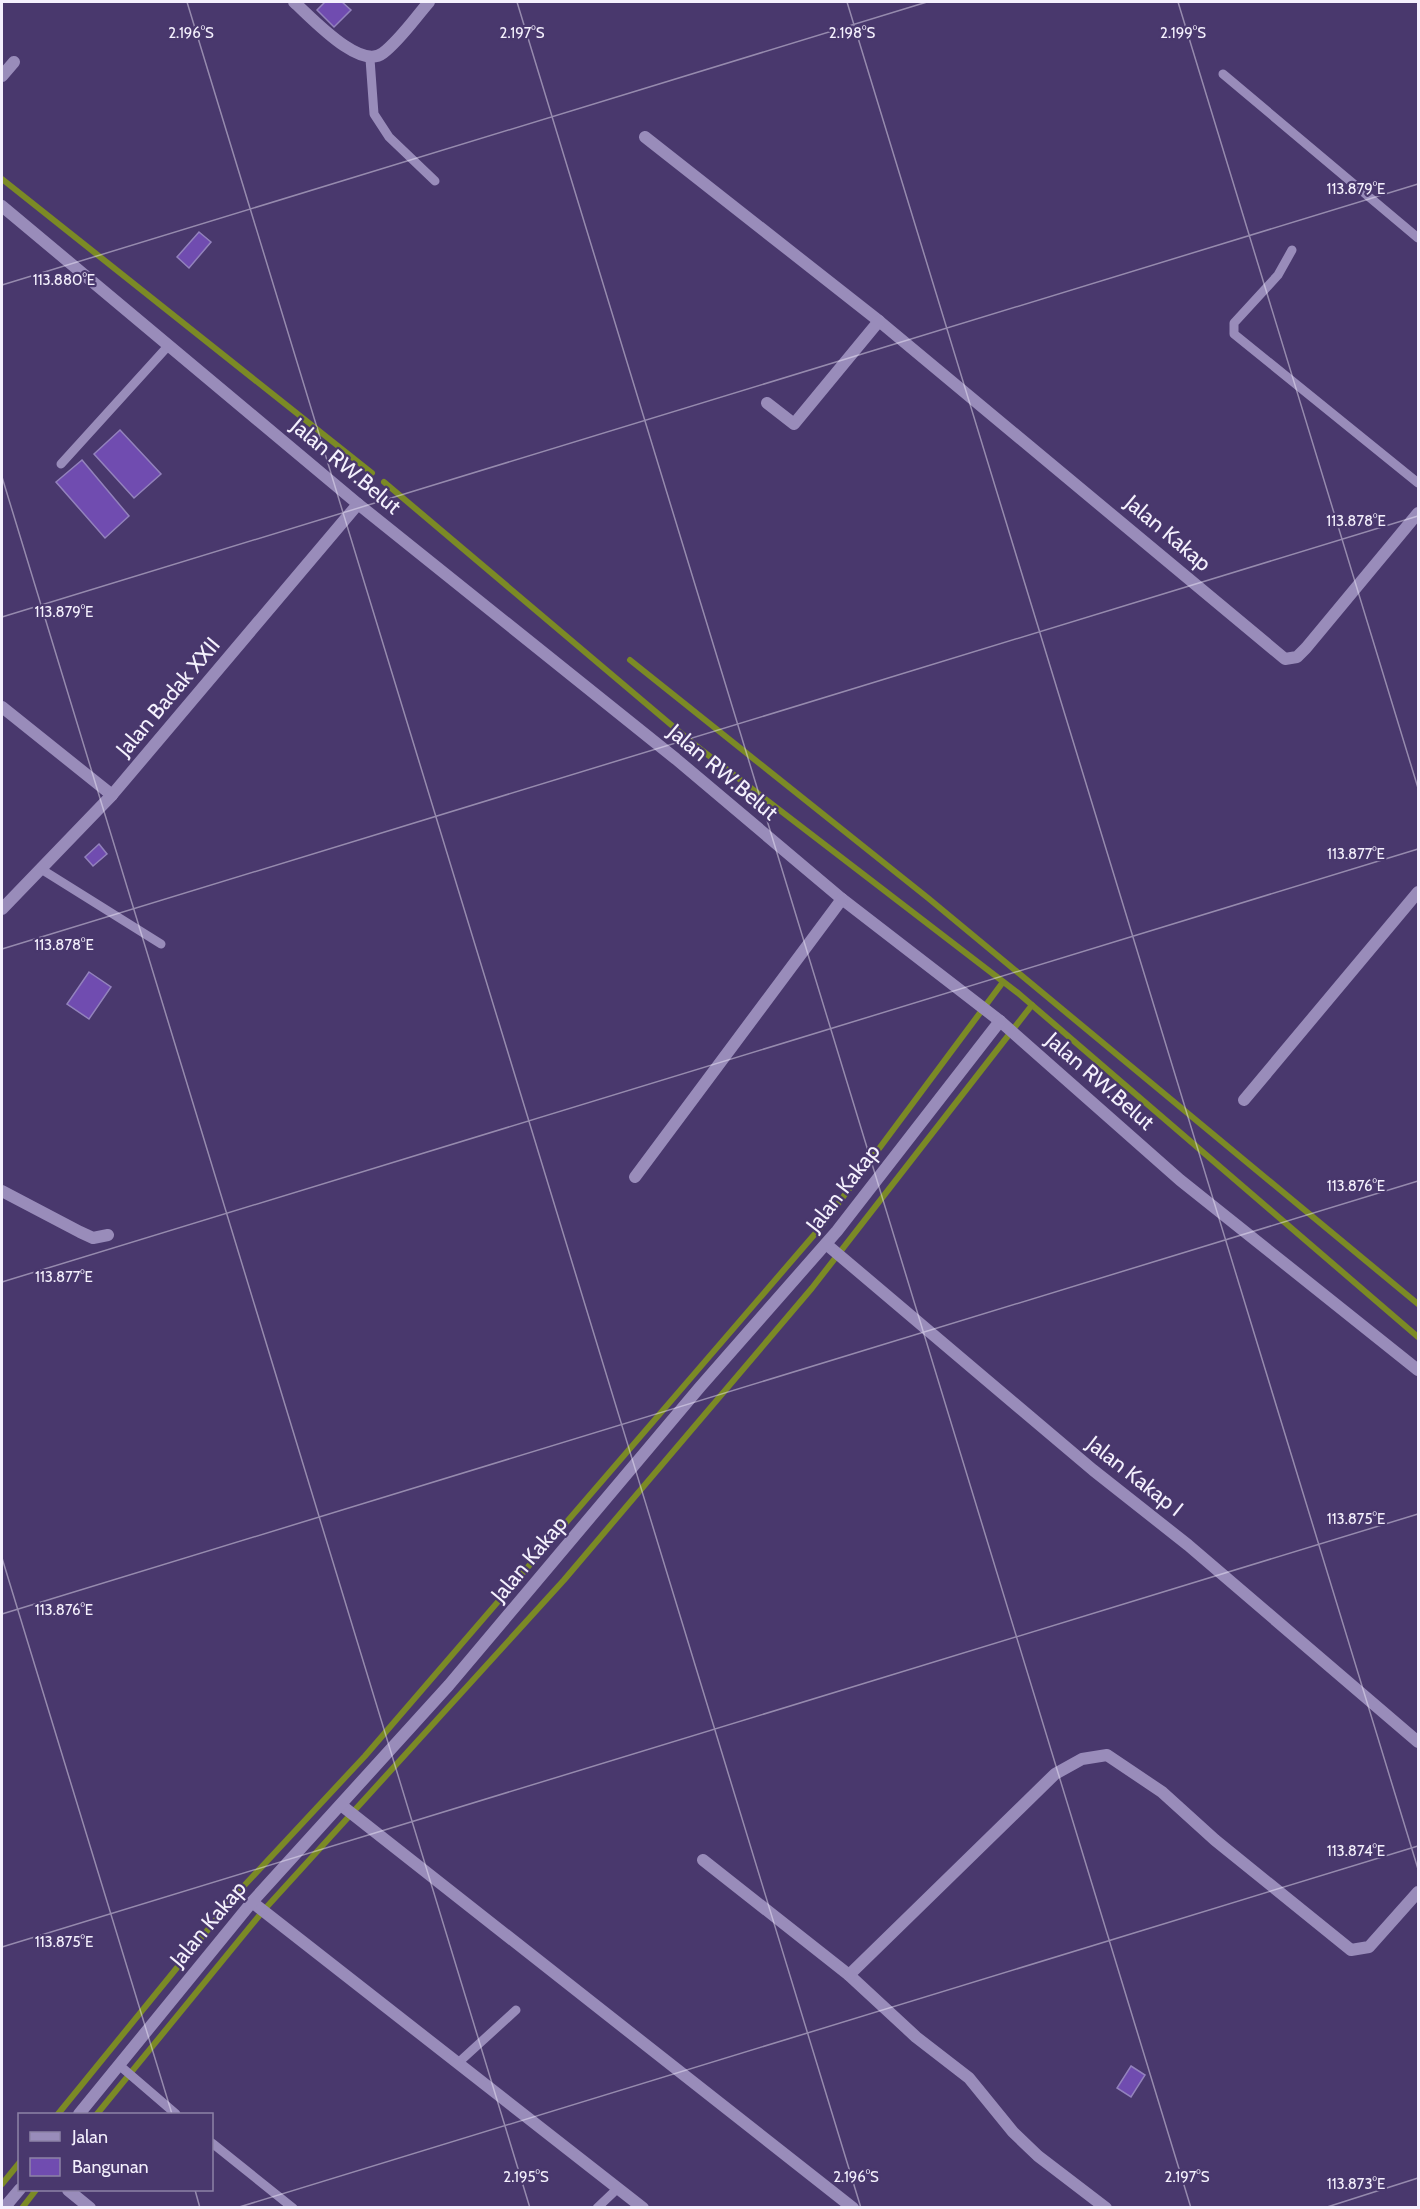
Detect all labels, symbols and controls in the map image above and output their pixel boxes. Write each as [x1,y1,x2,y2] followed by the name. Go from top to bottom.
[168,24,214,42] text: 2.196°S
[500,24,545,42] text: 2.197°S
[829,24,875,42] text: 2.198°S
[1160,24,1206,42] text: 2.199°S
[1327,180,1385,198] text: 113.879°E
[33,271,95,289] text: 113.880°E
[285,411,407,520] street label: Jalan RW.Belut
[1119,488,1217,577] street label: Jalan Kakap
[1326,512,1386,530] text: 113.878°E
[35,603,93,621] text: 113.879°E
[110,632,226,763] street label: Jalan Badak XXII
[662,717,784,826] street label: Jalan RW.Belut
[1327,845,1385,863] text: 113.877°E
[34,936,94,954] text: 113.878°E
[1039,1026,1160,1136] street label: Jalan RW.Belut
[800,1139,886,1238] street label: Jalan Kakap
[1327,1177,1385,1195] text: 113.876°E
[35,1268,93,1286] text: 113.877°E
[1081,1429,1189,1522] street label: Jalan Kakap I
[484,1510,573,1608] street label: Jalan Kakap
[1327,1510,1385,1528] text: 113.875°E
[35,1601,93,1619] text: 113.876°E
[1327,1842,1385,1860] text: 113.874°E
[163,1875,252,1973] street label: Jalan Kakap
[35,1933,93,1951] text: 113.875°E
[18,2113,213,2191] legend
[71,2126,108,2148] text: Jalan
[72,2156,149,2178] text: Bangunan
[503,2168,549,2186] text: 2.195°S
[833,2168,879,2186] text: 2.196°S
[1165,2168,1210,2186] text: 2.197°S
[1327,2175,1385,2193] text: 113.873°E

